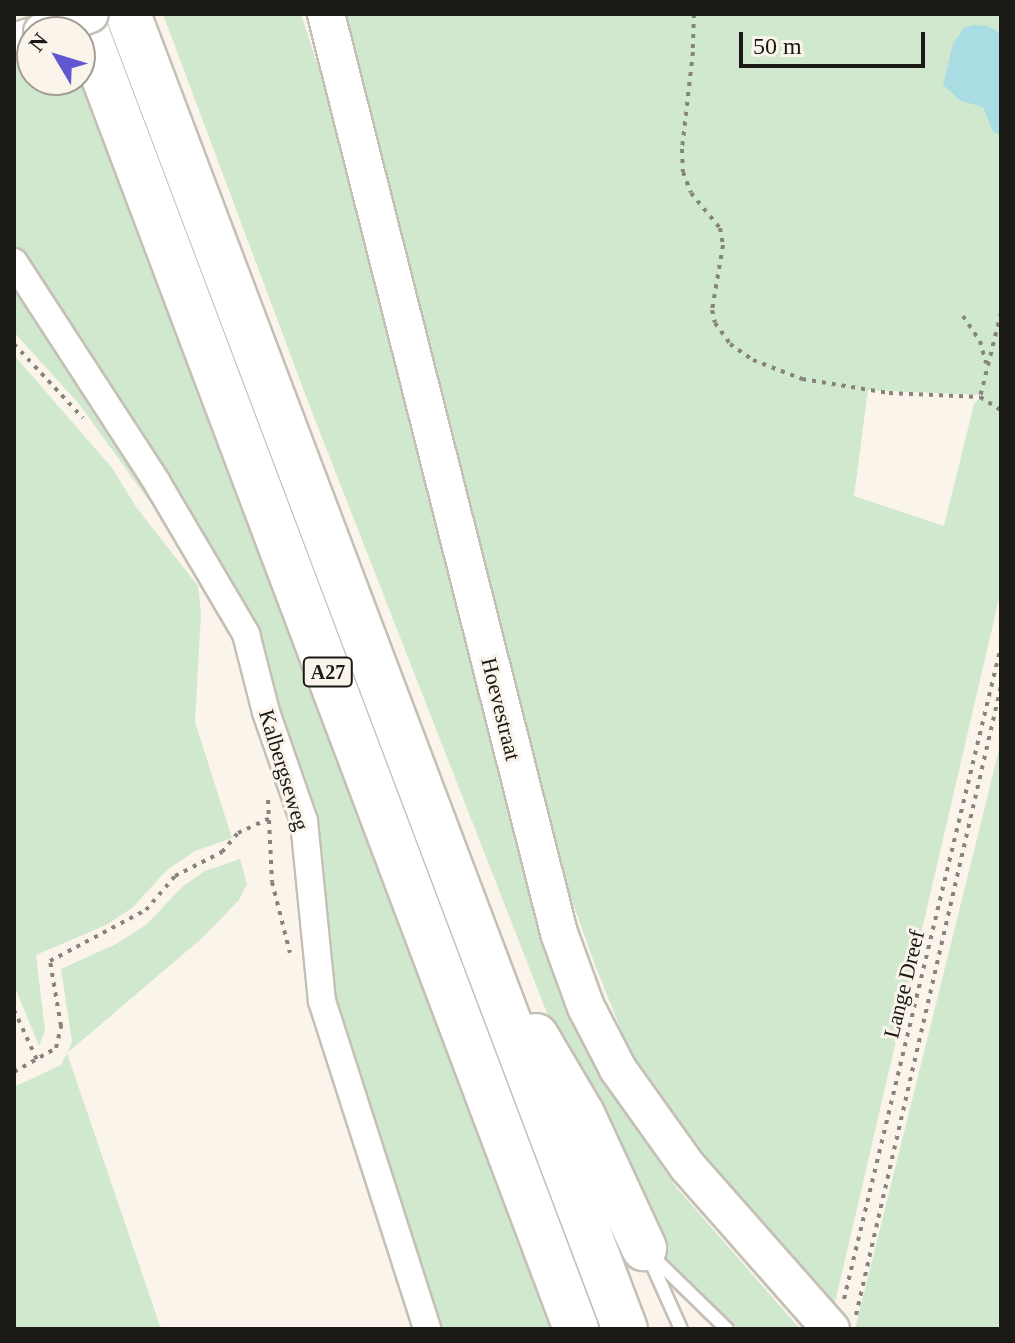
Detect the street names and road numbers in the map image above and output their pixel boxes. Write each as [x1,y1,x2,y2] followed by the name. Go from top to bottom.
[475,655,527,763] street label: Hoevestraat
[302,656,354,688] road number: A27
[253,706,315,834] street label: Kalbergseweg
[878,927,930,1041] street label: Lange Dreef

